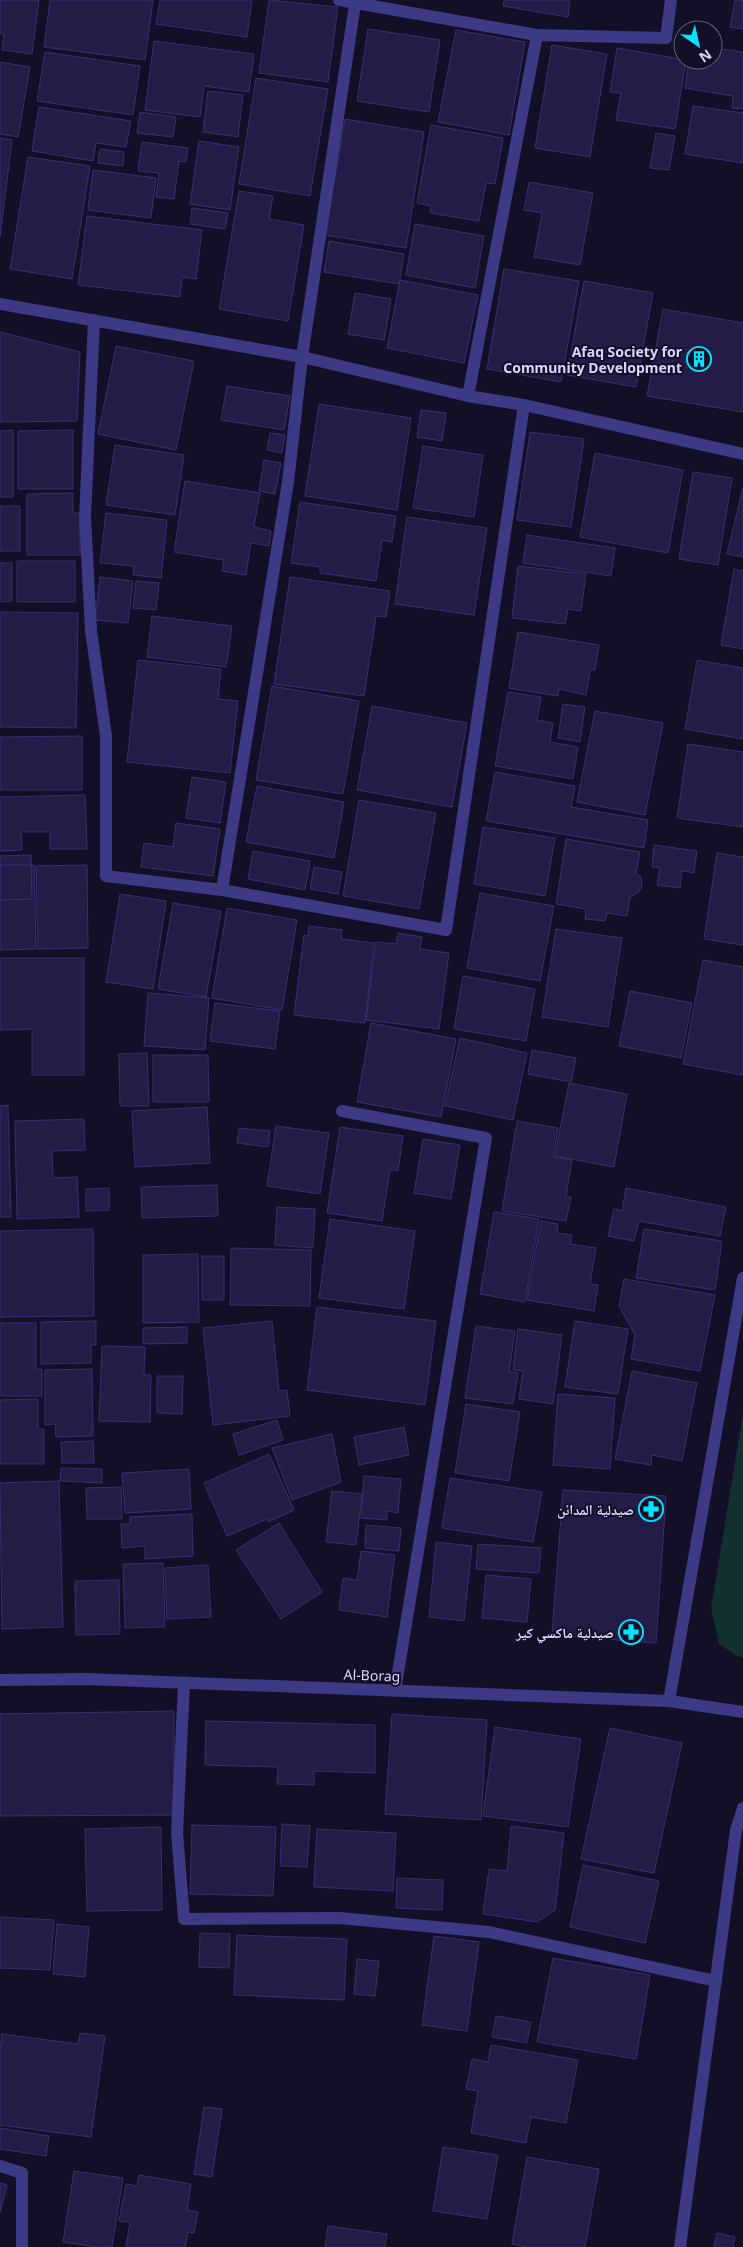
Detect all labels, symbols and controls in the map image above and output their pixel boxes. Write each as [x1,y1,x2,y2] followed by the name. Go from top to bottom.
[673,20,723,70] north arrow
[696,45,716,67] text: N
[503,342,683,377] place label: Afaq Society for Community Development
[686,346,712,372] building icon: Afaq Society for Community Development
[638,1496,664,1522] pharmacy icon: صيدلية المدائن
[557,1500,634,1519] place label: صيدلية المدائن
[618,1619,644,1645] pharmacy icon: صيدلية ماكسي كير
[515,1623,614,1644] place label: صيدلية ماكسي كير
[343,1665,401,1685] street label: Al-Borag

